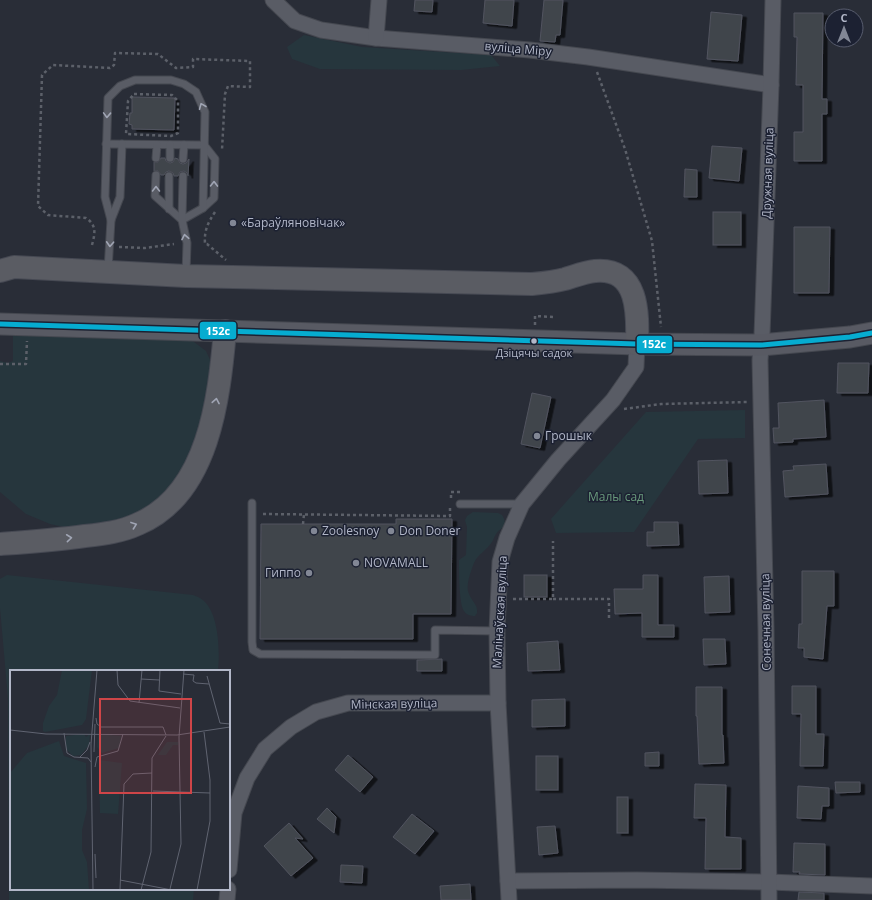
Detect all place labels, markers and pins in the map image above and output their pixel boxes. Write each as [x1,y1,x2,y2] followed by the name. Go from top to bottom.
[241,214,345,231] place label: «Бараўляновічак»
[228,218,238,228] marker: «Бараўляновічак»
[529,336,539,346] marker: Дзіцячы садок
[496,345,573,360] place label: Дзіцячы садок
[545,427,593,444] place label: Грошык
[532,431,542,441] marker: Грошык
[322,522,380,539] place label: Zoolesnoy
[399,522,460,539] place label: Don Doner
[309,526,319,536] marker: Zoolesnoy
[386,526,396,536] marker: Don Doner
[364,554,428,571] place label: NOVAMALL
[351,558,361,568] marker: NOVAMALL
[265,564,301,581] place label: Гиппо
[304,568,314,578] marker: Гиппо

